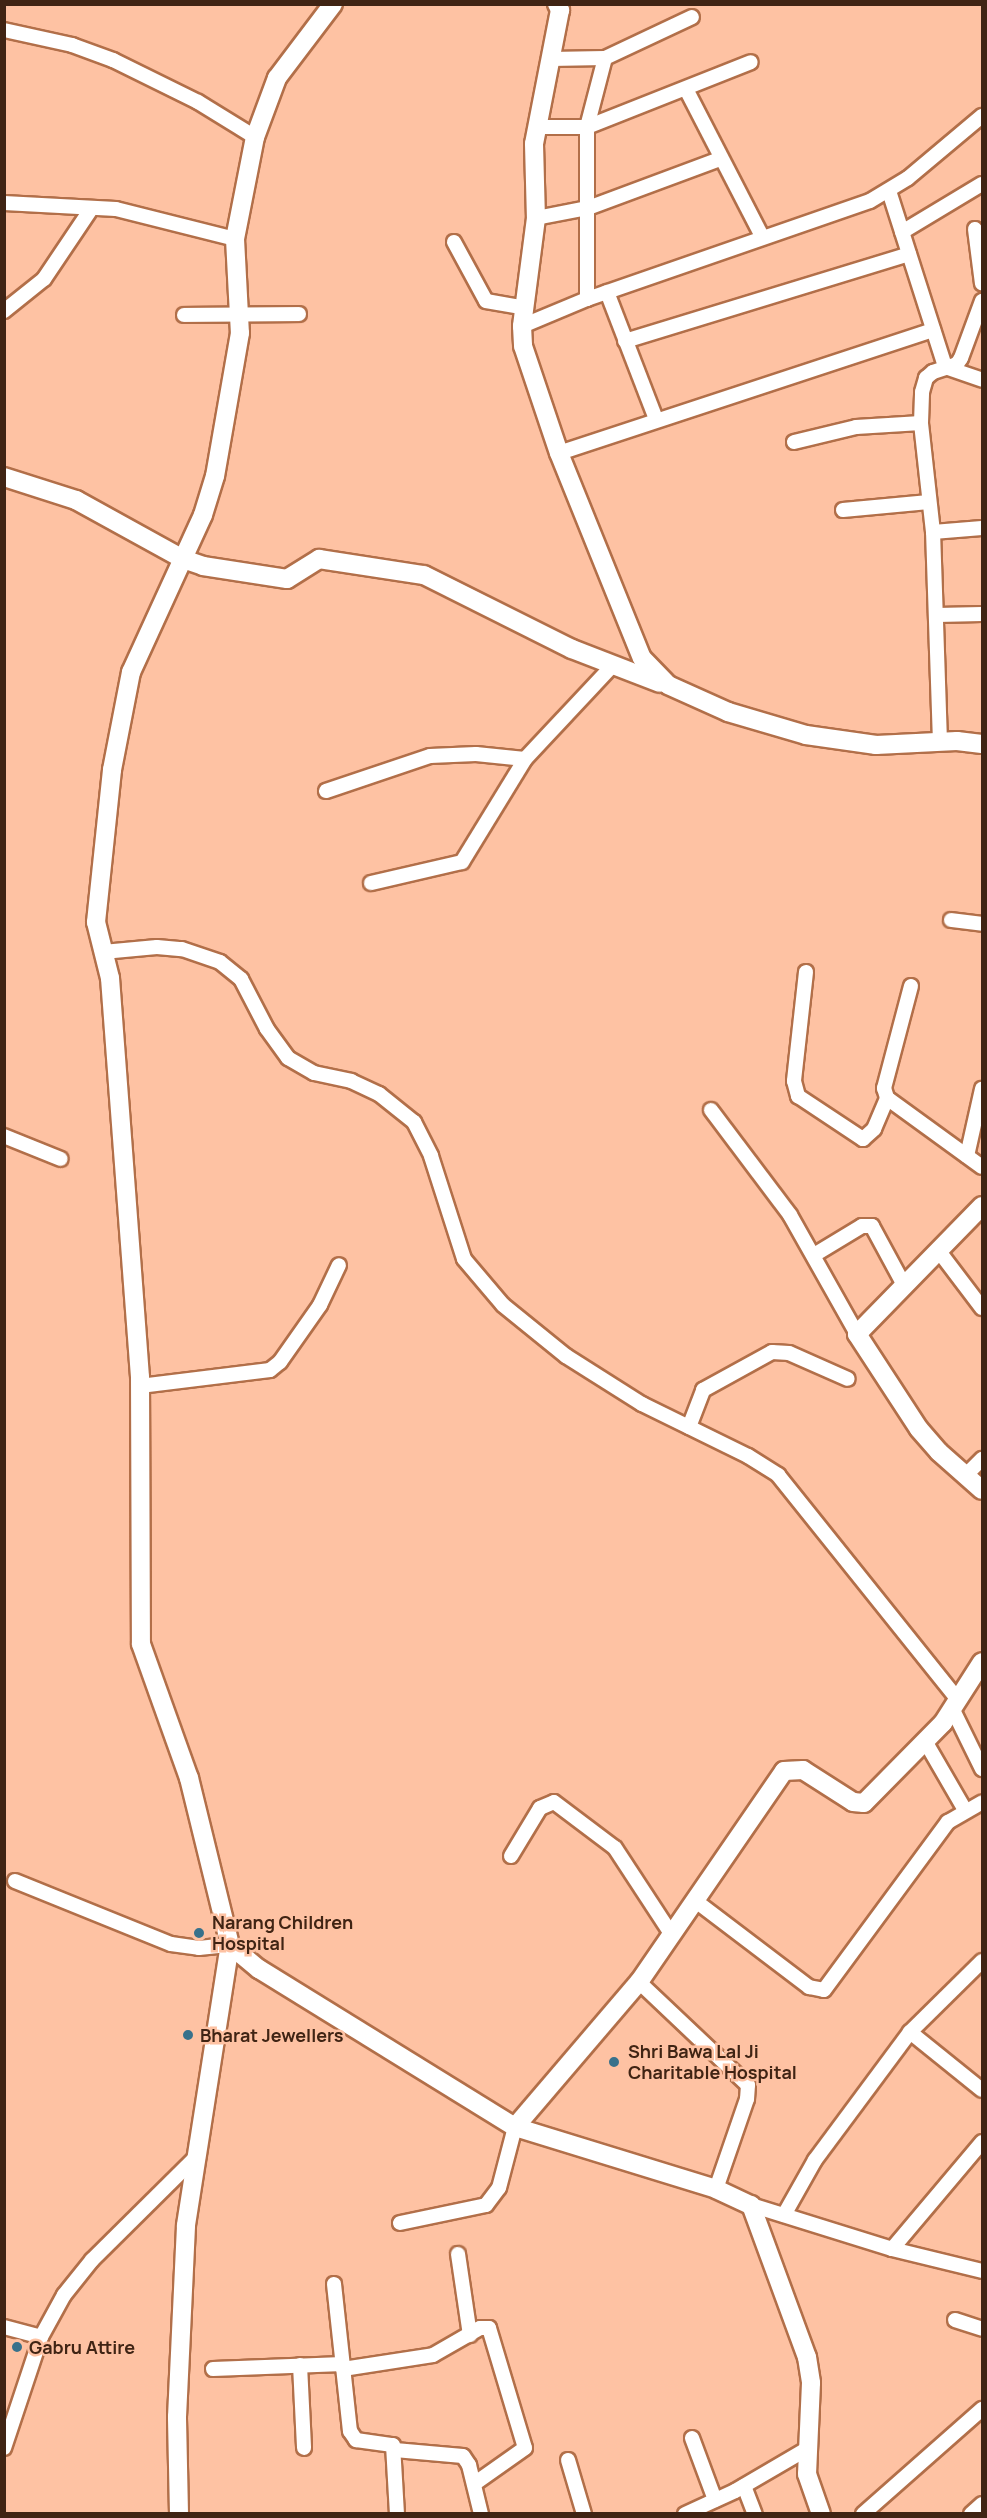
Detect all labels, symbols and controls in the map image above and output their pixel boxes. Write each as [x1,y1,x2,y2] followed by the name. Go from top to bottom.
[212,1912,353,1954] place label: Narang Children Hospital
[190,1924,208,1942] marker: Narang Children Hospital
[200,2024,344,2046] place label: Bharat Jewellers
[181,2028,195,2042] marker: Bharat Jewellers
[628,2041,797,2084] place label: Shri Bawa Lal Ji Charitable Hospital
[605,2053,623,2071] marker: Shri Bawa Lal Ji Charitable Hospital
[29,2336,135,2358] place label: Gabru Attire
[10,2340,24,2354] marker: Gabru Attire

